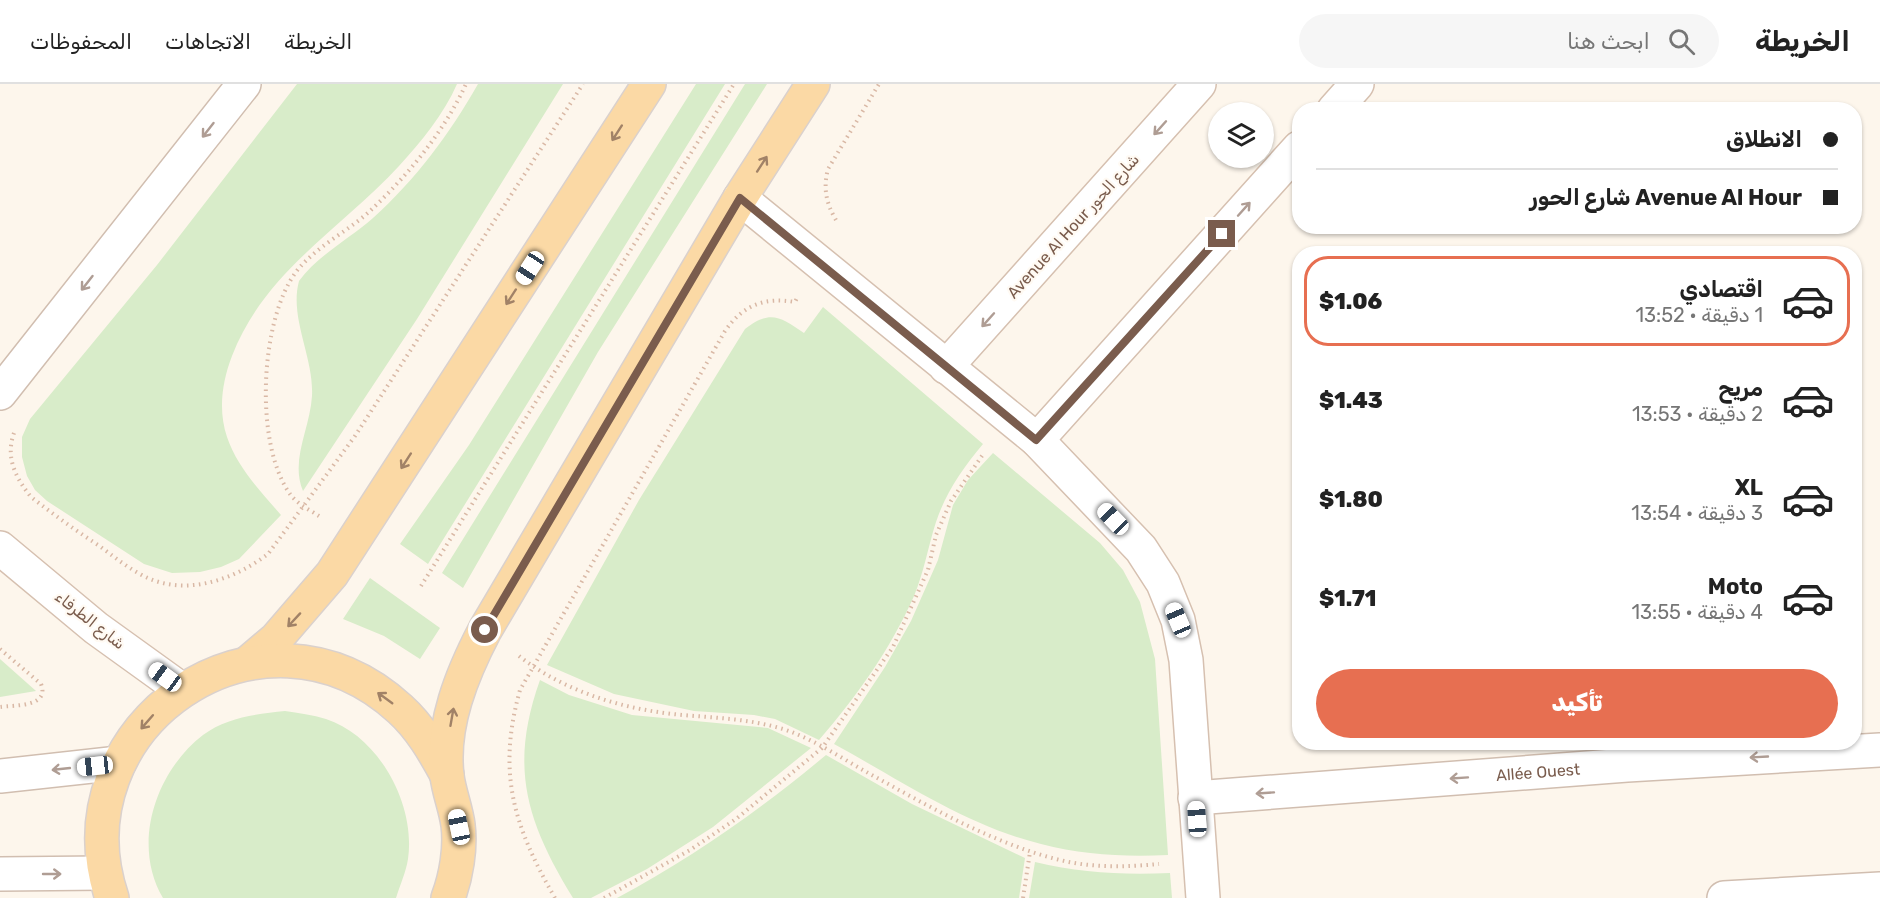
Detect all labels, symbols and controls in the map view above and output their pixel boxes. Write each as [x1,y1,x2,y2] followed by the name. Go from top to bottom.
[1299,14,1719,68] search box
[1665,25,1698,58] icon: search
[1755,25,1850,58] text: الخريطة
[1567,28,1650,55] text: ابحث هنا
[30,29,132,54] text: المحفوظات
[165,29,251,54] text: الاتجاهات
[284,29,352,54] text: الخريطة
[1208,102,1274,168] map controls
[1208,102,1274,168] button: layers
[1153,120,1167,135] one-way arrow
[201,122,214,138] one-way arrow
[611,124,623,141] one-way arrow
[1726,126,1802,153] text: الانطلاق
[1003,150,1144,304] street label: Avenue Al Hour شارع الحور
[757,156,769,173] one-way arrow
[1530,184,1802,211] text: Avenue Al Hour شارع الحور
[1237,202,1251,217] one-way arrow
[1208,220,1235,247] route end
[513,248,547,288] car
[1781,274,1835,328] icon: car
[81,275,94,291] one-way arrow
[1680,276,1763,303] text: اقتصادي
[505,288,517,305] one-way arrow
[1319,288,1382,315] text: $1.06
[1635,303,1763,327] text: 1 دقيقة · 13:52
[981,312,995,327] one-way arrow
[1781,373,1835,427] icon: car
[1718,375,1763,402] text: مريح
[1319,387,1383,414] text: $1.43
[1632,402,1763,426] text: 2 دقيقة · 13:53
[399,452,411,469] one-way arrow
[1781,472,1835,526] icon: car
[1735,474,1763,501] text: XL
[1319,486,1383,513] text: $1.80
[1094,500,1132,538] car
[1631,501,1763,525] text: 3 دقيقة · 13:54
[1781,571,1835,625] icon: car
[1708,573,1763,600] text: Moto
[1319,585,1376,612] text: $1.71
[50,587,129,655] street label: شارع الطرفاء
[1163,600,1193,640] car
[1631,600,1763,624] text: 4 دقيقة · 13:55
[287,612,301,627] one-way arrow
[471,616,498,643] route start
[145,659,185,695] car
[1316,669,1838,738] button: تأكيد
[377,692,393,704] one-way arrow
[447,708,458,727] one-way arrow
[140,715,154,730] one-way arrow
[1749,752,1769,763] one-way arrow
[76,755,114,777] car
[1495,759,1581,784] street label: Allée Ouest
[52,764,71,775] one-way arrow
[1450,773,1470,784] one-way arrow
[1256,788,1275,799] one-way arrow
[1187,800,1207,838] car
[446,808,472,846] car
[41,868,61,880] one-way arrow

